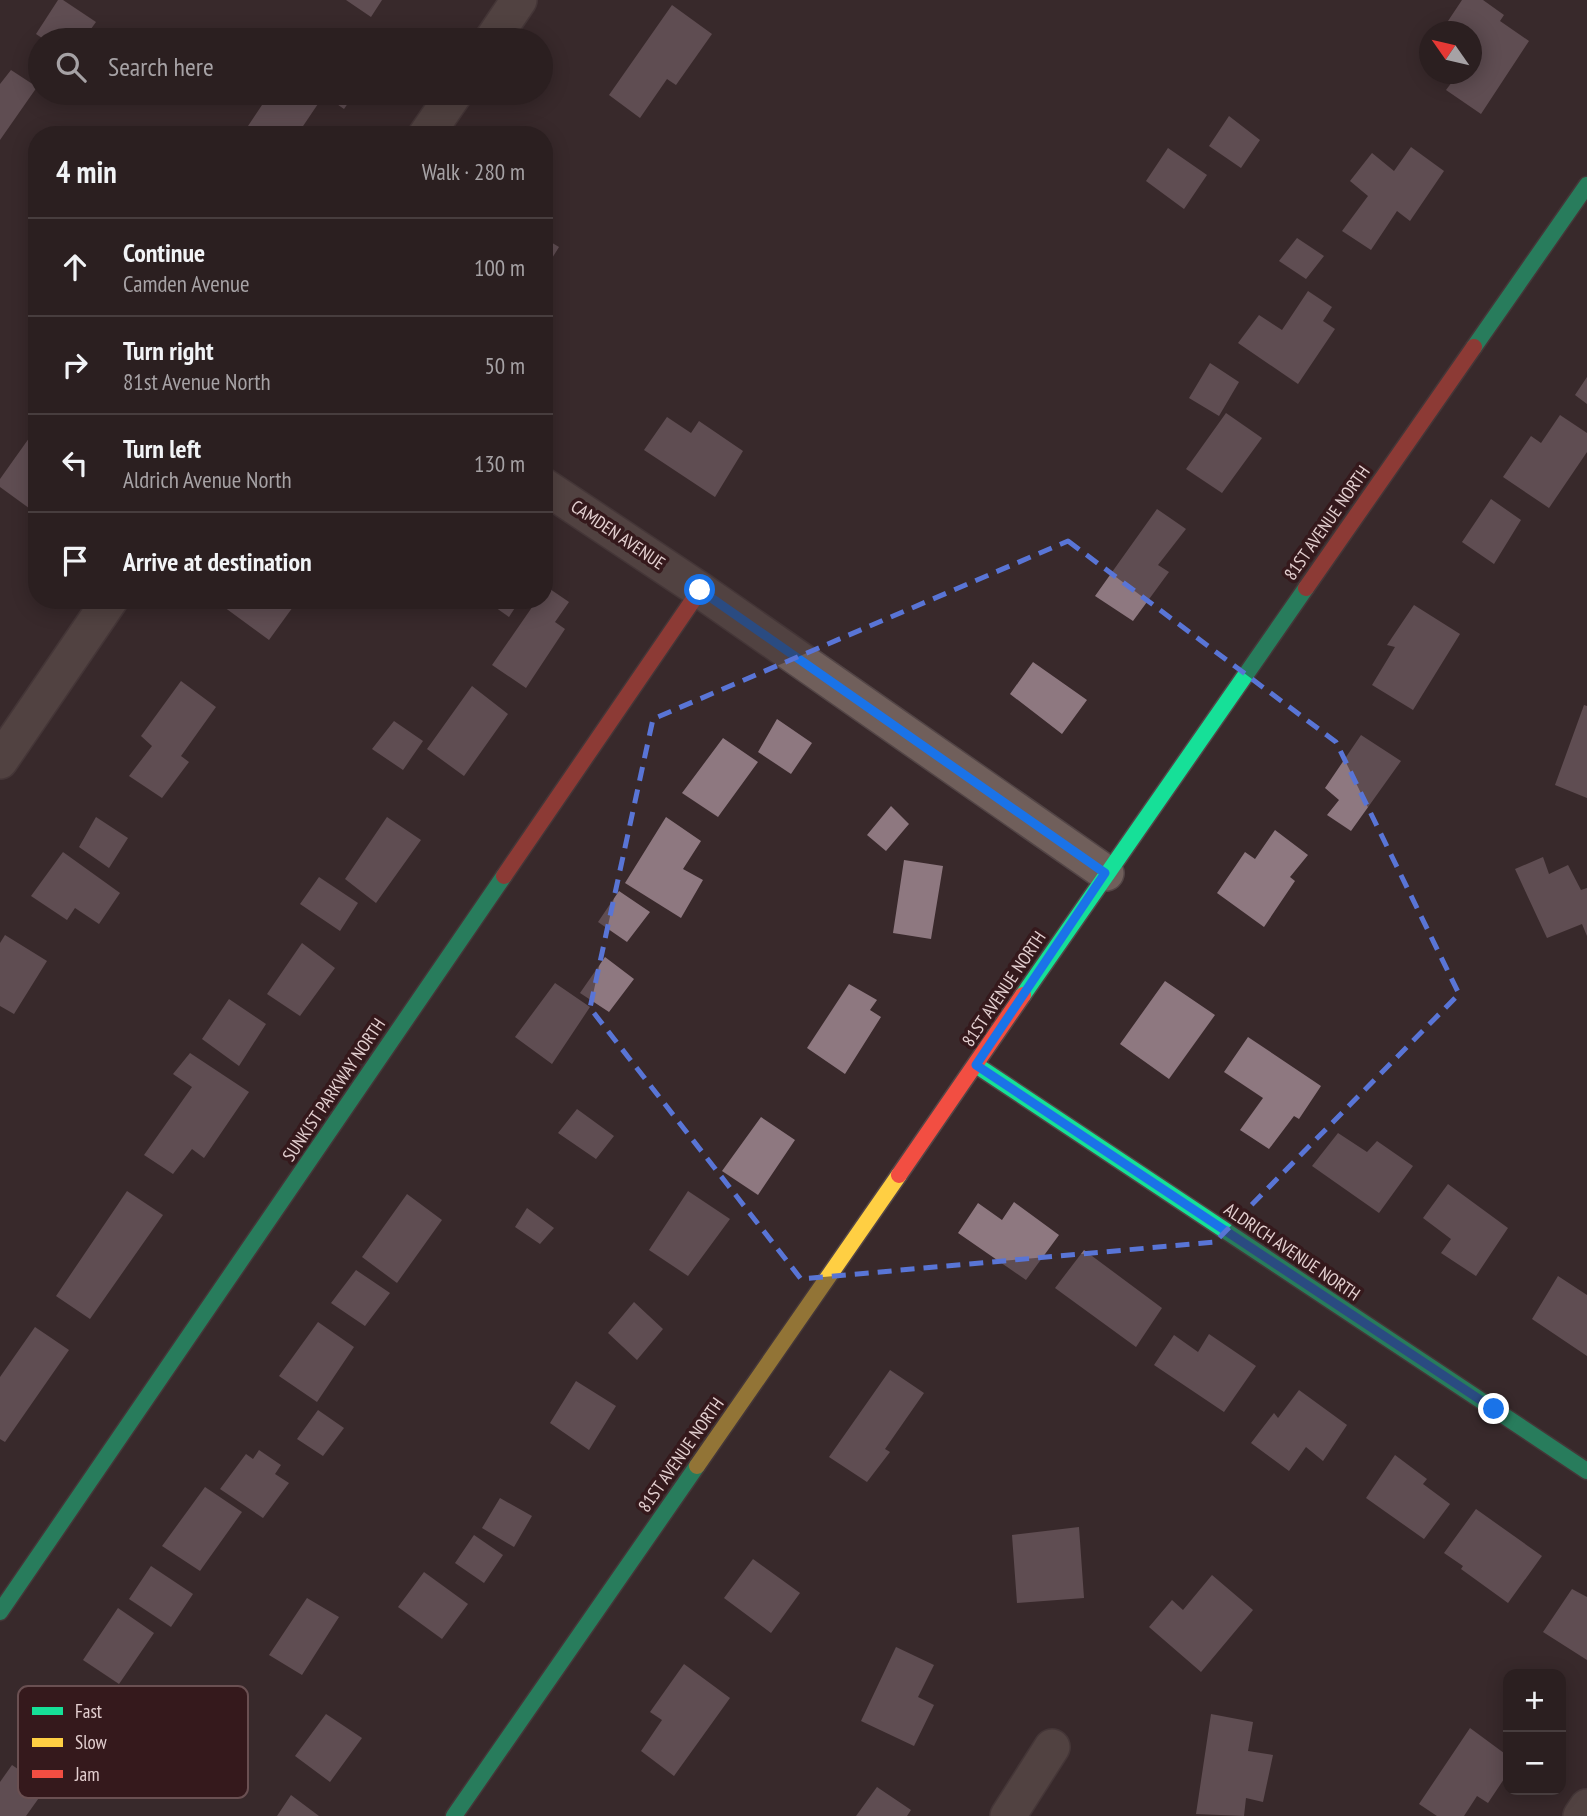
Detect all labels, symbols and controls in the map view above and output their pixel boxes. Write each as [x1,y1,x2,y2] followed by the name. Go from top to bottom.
[1419,21,1482,84] north arrow
[28,28,553,105] search box
[52,48,90,86] icon: search
[108,50,214,83] text: Search here
[56,152,117,191] text: 4 min
[422,157,525,186] text: Walk · 280 m
[123,236,205,269] text: Continue
[56,248,94,286] icon: ahead
[474,253,525,282] text: 100 m
[123,269,249,298] text: Camden Avenue
[123,334,214,367] text: Turn right
[56,346,94,384] icon: right
[484,351,525,380] text: 50 m
[123,367,271,396] text: 81st Avenue North
[123,432,201,465] text: Turn left
[56,444,94,482] icon: left
[474,449,525,478] text: 130 m
[1279,461,1375,584] street label: 81ST AVENUE NORTH
[123,465,292,494] text: Aldrich Avenue North
[567,495,670,574] street label: CAMDEN AVENUE
[56,542,94,580] icon: arrive
[123,545,312,578] text: Arrive at destination
[684,574,715,605] route start
[957,927,1051,1051] street label: 81ST AVENUE NORTH
[277,1014,390,1166] street label: SUNKIST PARKWAY NORTH
[1220,1198,1365,1306] street label: ALDRICH AVENUE NORTH
[633,1393,729,1516] street label: 81ST AVENUE NORTH
[1478,1393,1509,1424] route end
[1503,1669,1566,1795] map controls
[1503,1669,1566,1732] button: +
[18,1686,248,1798] legend
[75,1699,103,1723] text: Fast
[75,1730,108,1754] text: Slow
[1503,1732,1566,1795] button: −
[74,1762,100,1786] text: Jam

